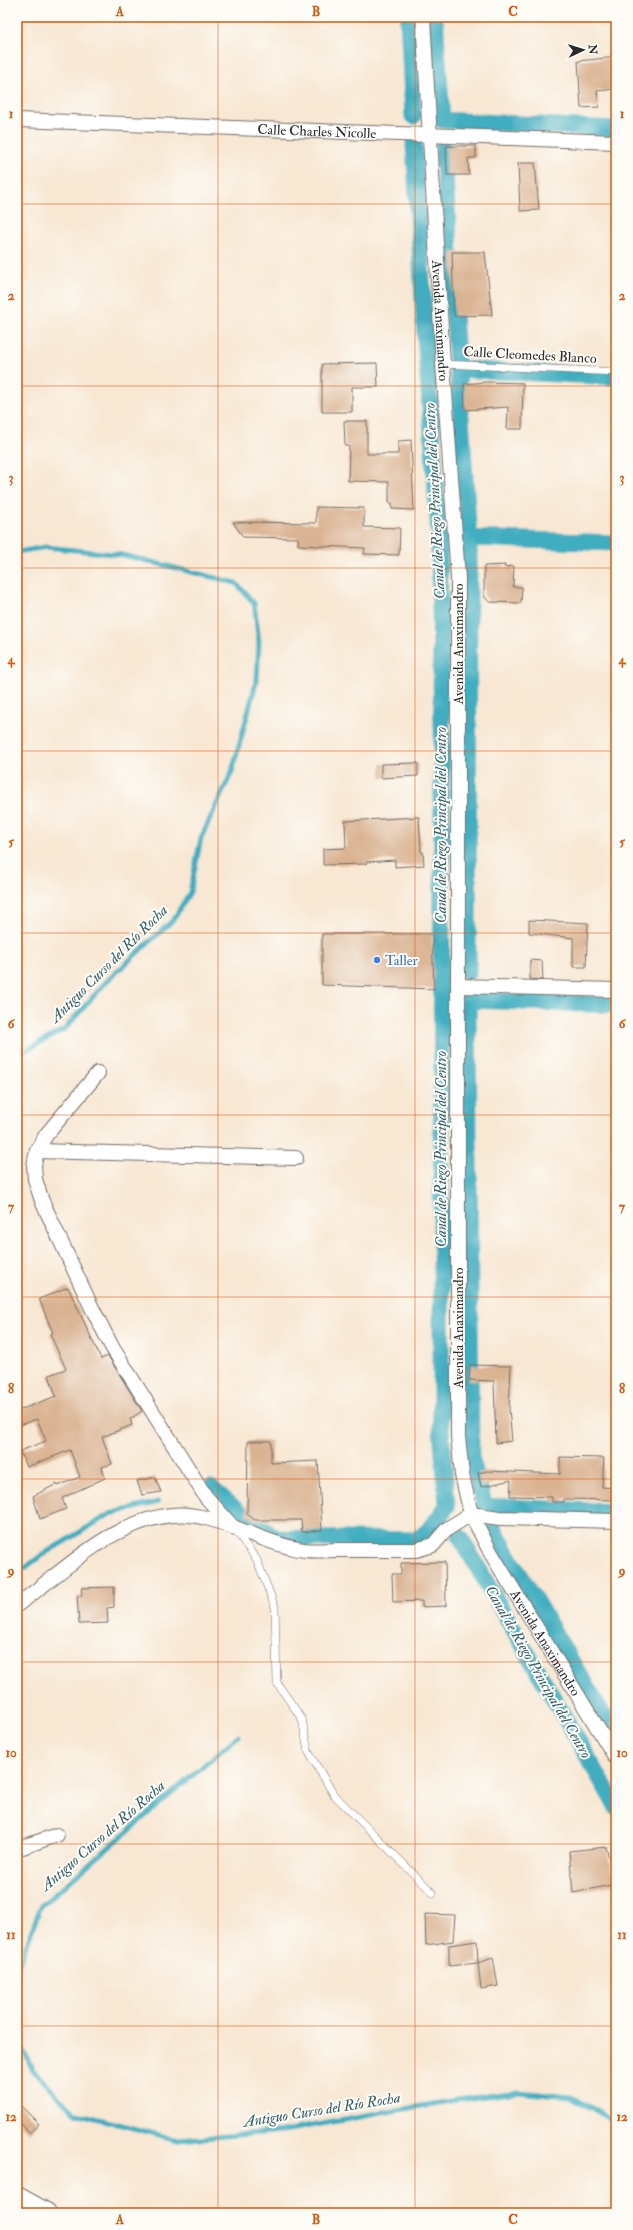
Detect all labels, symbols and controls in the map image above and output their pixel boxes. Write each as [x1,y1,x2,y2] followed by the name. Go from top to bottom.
[115,4,125,20] text: A
[312,4,320,20] text: B
[508,4,518,20] text: C
[563,30,603,70] north arrow
[586,43,599,56] text: N
[9,106,14,122] text: 1
[620,106,625,122] text: 1
[257,120,377,142] street label: Calle Charles Nicolle
[428,258,453,382] street label: Avenida Anaximandro
[8,288,15,304] text: 2
[619,288,626,304] text: 2
[463,343,597,367] street label: Calle Cleomedes Blanco
[420,402,450,600] water label: Canal de Riego Principal del Centro
[9,470,14,486] text: 3
[620,470,625,486] text: 3
[450,583,467,706] street label: Avenida Anaximandro
[6,652,15,668] text: 4
[617,652,626,668] text: 4
[432,727,451,923] water label: Canal de Riego Principal del Centro
[8,834,14,850] text: 5
[619,834,625,850] text: 5
[45,901,172,1028] water label: Antiguo Curso del Río Rocha
[385,952,419,969] place label: Taller
[372,955,382,965] marker: Taller
[8,1016,16,1032] text: 6
[619,1016,627,1032] text: 6
[432,1051,451,1247] water label: Canal de Riego Principal del Centro
[8,1199,15,1215] text: 7
[619,1199,626,1215] text: 7
[450,1267,467,1390] street label: Avenida Anaximandro
[8,1381,14,1397] text: 8
[619,1381,625,1397] text: 8
[6,1563,15,1579] text: 9
[617,1563,626,1579] text: 9
[481,1582,595,1762] water label: Canal de Riego Principal del Centro
[506,1585,585,1699] street label: Avenida Anaximandro
[5,1745,17,1761] text: 10
[616,1745,628,1761] text: 10
[35,1777,169,1897] water label: Antiguo Curso del Río Rocha
[6,1927,16,1943] text: 11
[617,1927,627,1943] text: 11
[240,2088,402,2132] water label: Antiguo Curso del Río Rocha
[5,2109,17,2125] text: 12
[616,2109,628,2125] text: 12
[115,2212,125,2228] text: A
[312,2212,320,2228] text: B
[508,2212,518,2228] text: C

